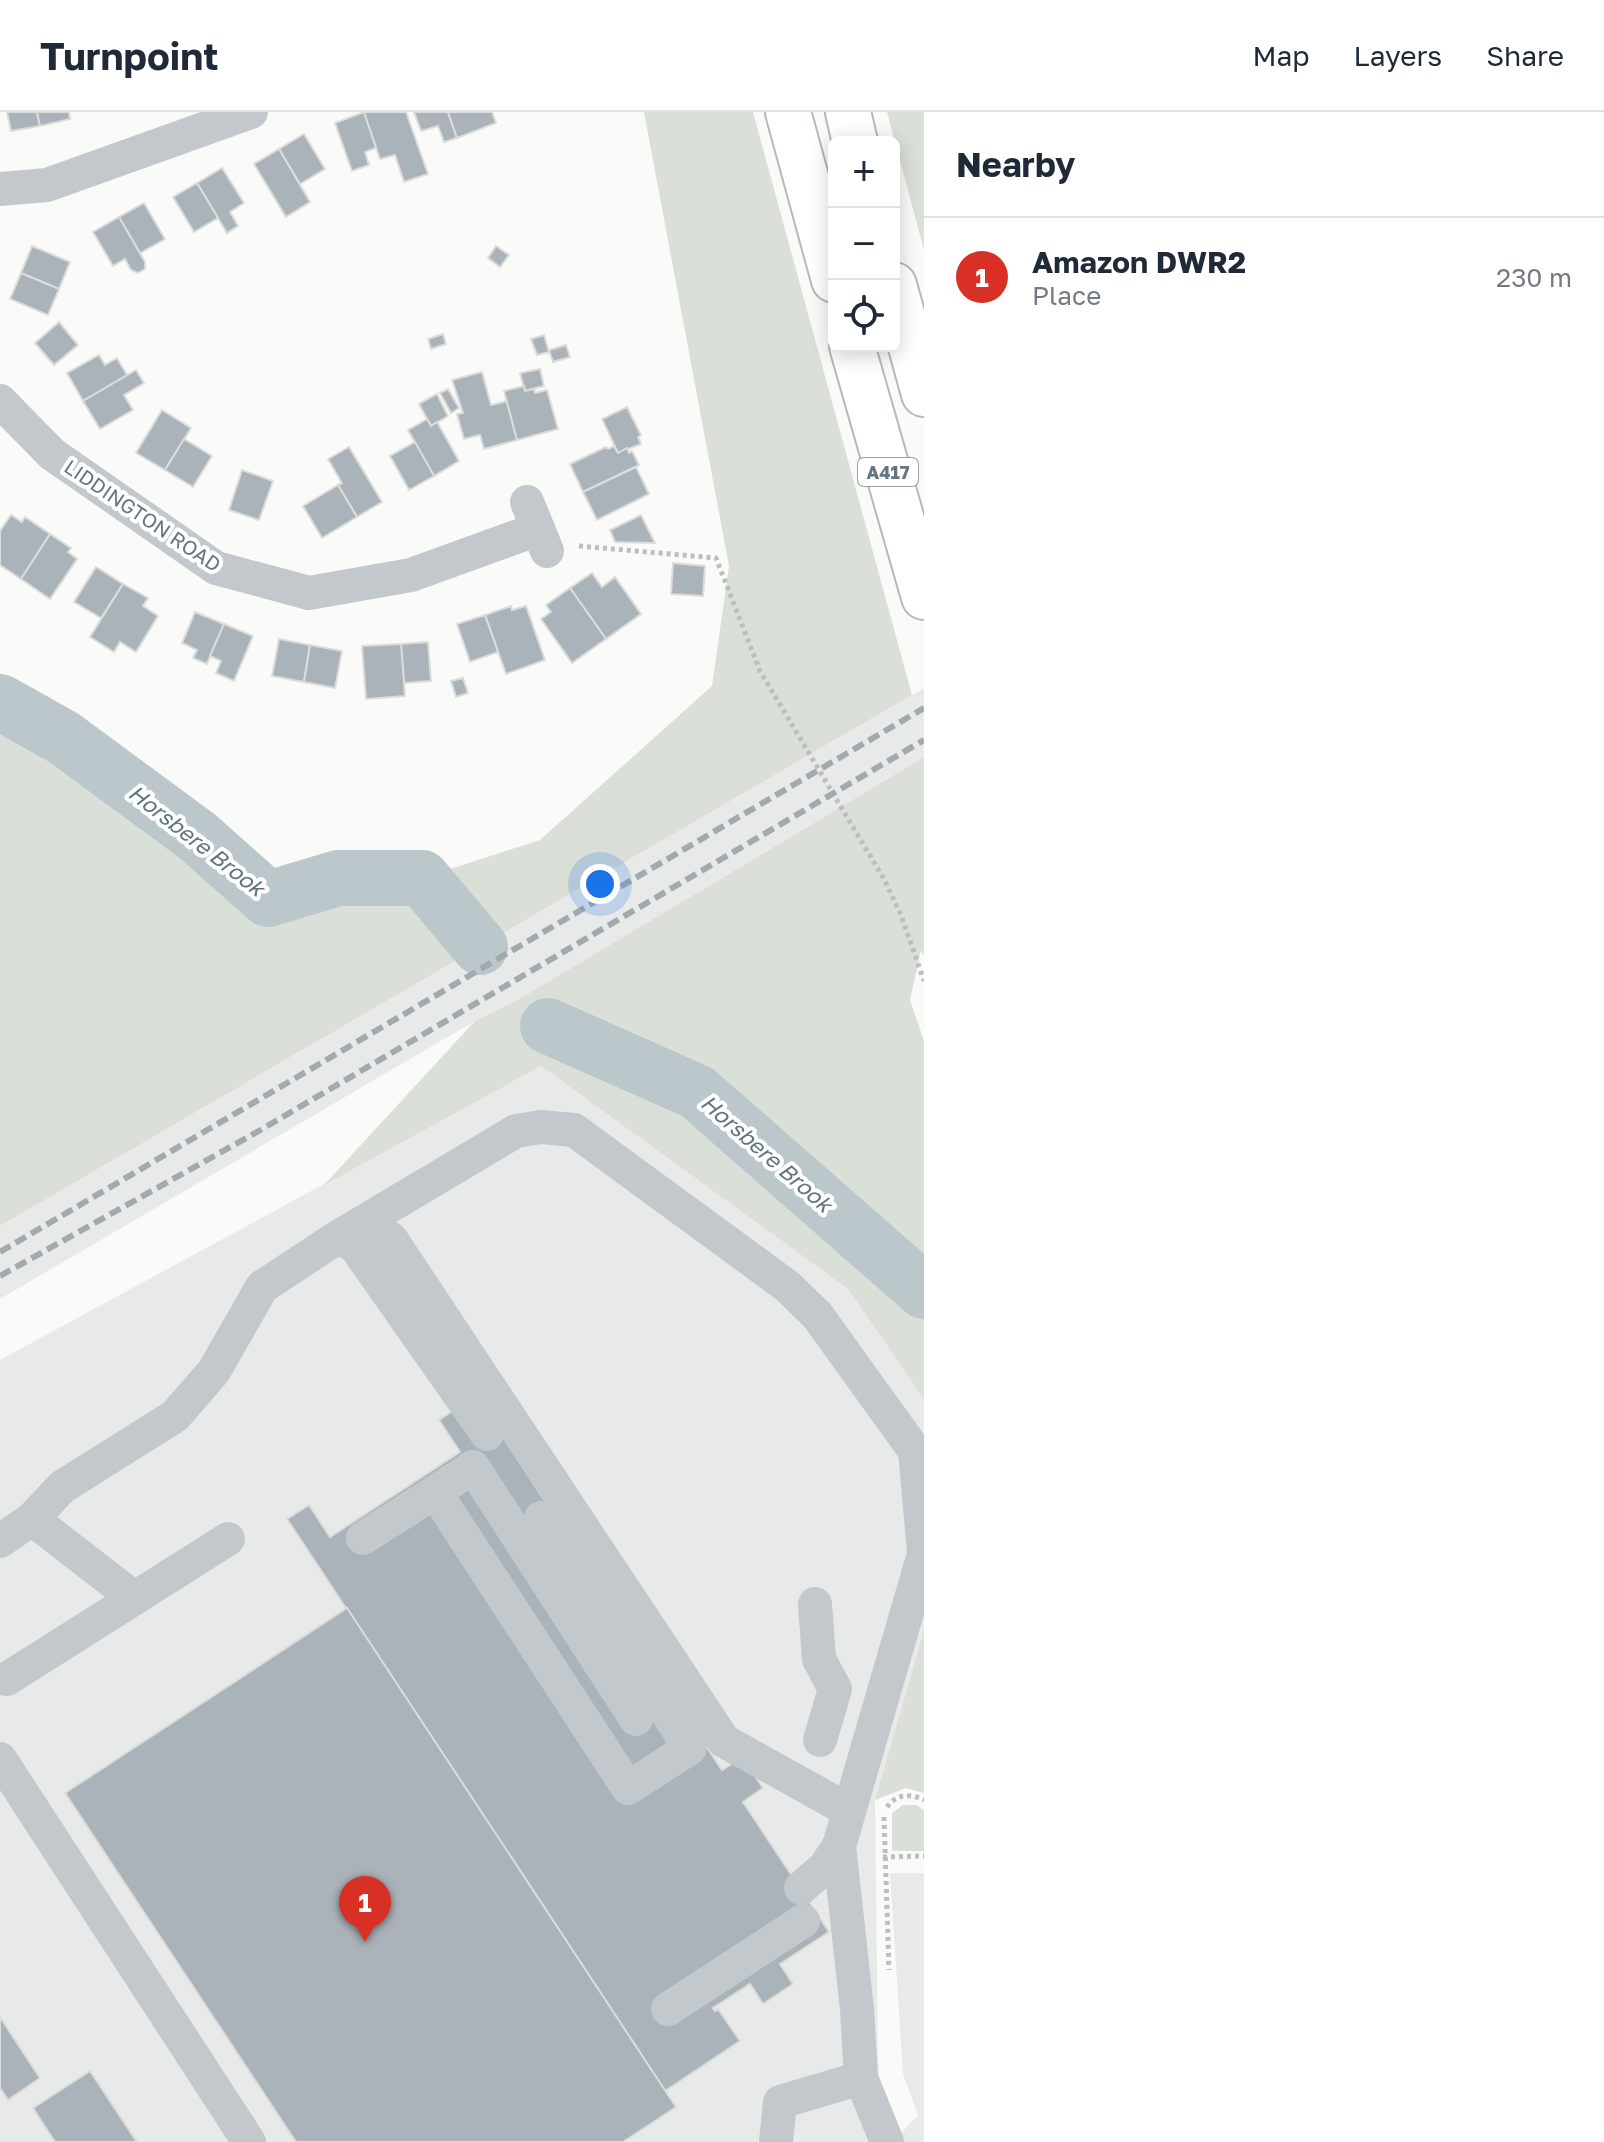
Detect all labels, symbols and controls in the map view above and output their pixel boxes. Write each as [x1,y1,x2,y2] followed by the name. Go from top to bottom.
[40,33,218,78] text: Turnpoint
[1252,39,1310,72] text: Map
[1354,39,1442,72] text: Layers
[1486,39,1564,72] text: Share
[828,136,900,352] map controls
[828,136,900,208] button: +
[956,144,1076,184] text: Nearby
[828,208,900,280] button: −
[1032,244,1246,280] text: Amazon DWR2
[975,262,989,293] text: 1
[1496,262,1572,293] text: 230 m
[828,280,900,352] button: locate
[1032,280,1101,311] text: Place
[60,454,226,576] street label: LIDDINGTON ROAD
[858,458,918,486] road number: A417
[124,779,272,903] water label: Horsbere Brook
[580,864,620,904] your location
[696,1089,840,1219] water label: Horsbere Brook
[339,1876,391,1942] pin: 1

